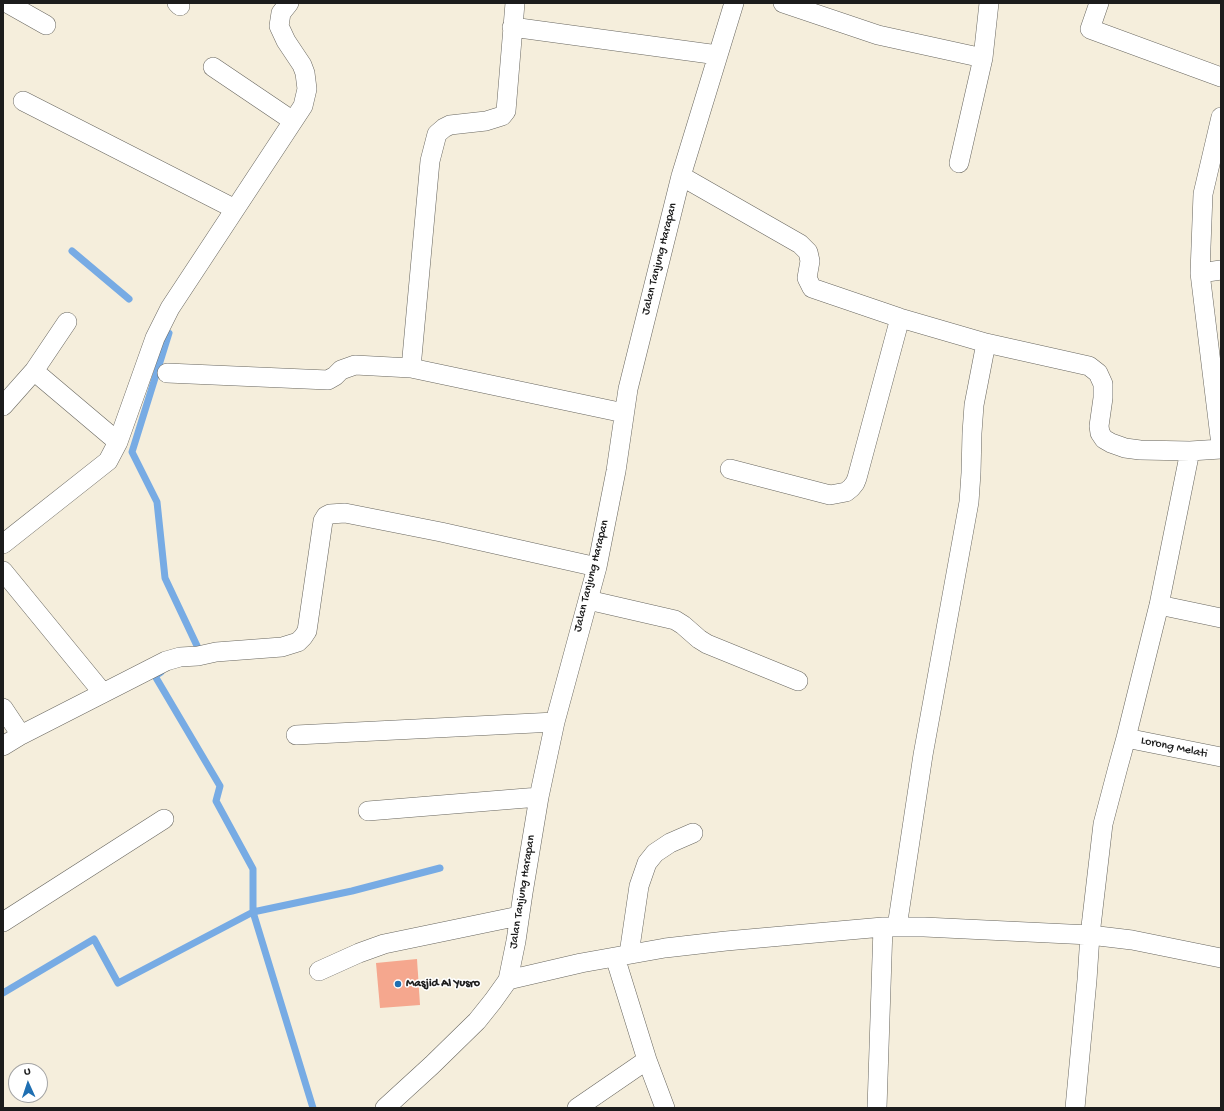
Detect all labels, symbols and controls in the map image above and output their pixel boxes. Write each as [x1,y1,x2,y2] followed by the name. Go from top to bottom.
[639,201,681,317] street label: Jalan Tanjung Harapan
[571,518,613,634] street label: Jalan Tanjung Harapan
[1139,734,1209,762] street label: Lorong Melati
[507,834,539,950] street label: Jalan Tanjung Harapan
[406,977,480,991] place label: Masjid Al Yusro
[393,979,403,989] marker: Masjid Al Yusro
[8,1063,48,1103] north arrow
[24,1066,31,1078] text: U

